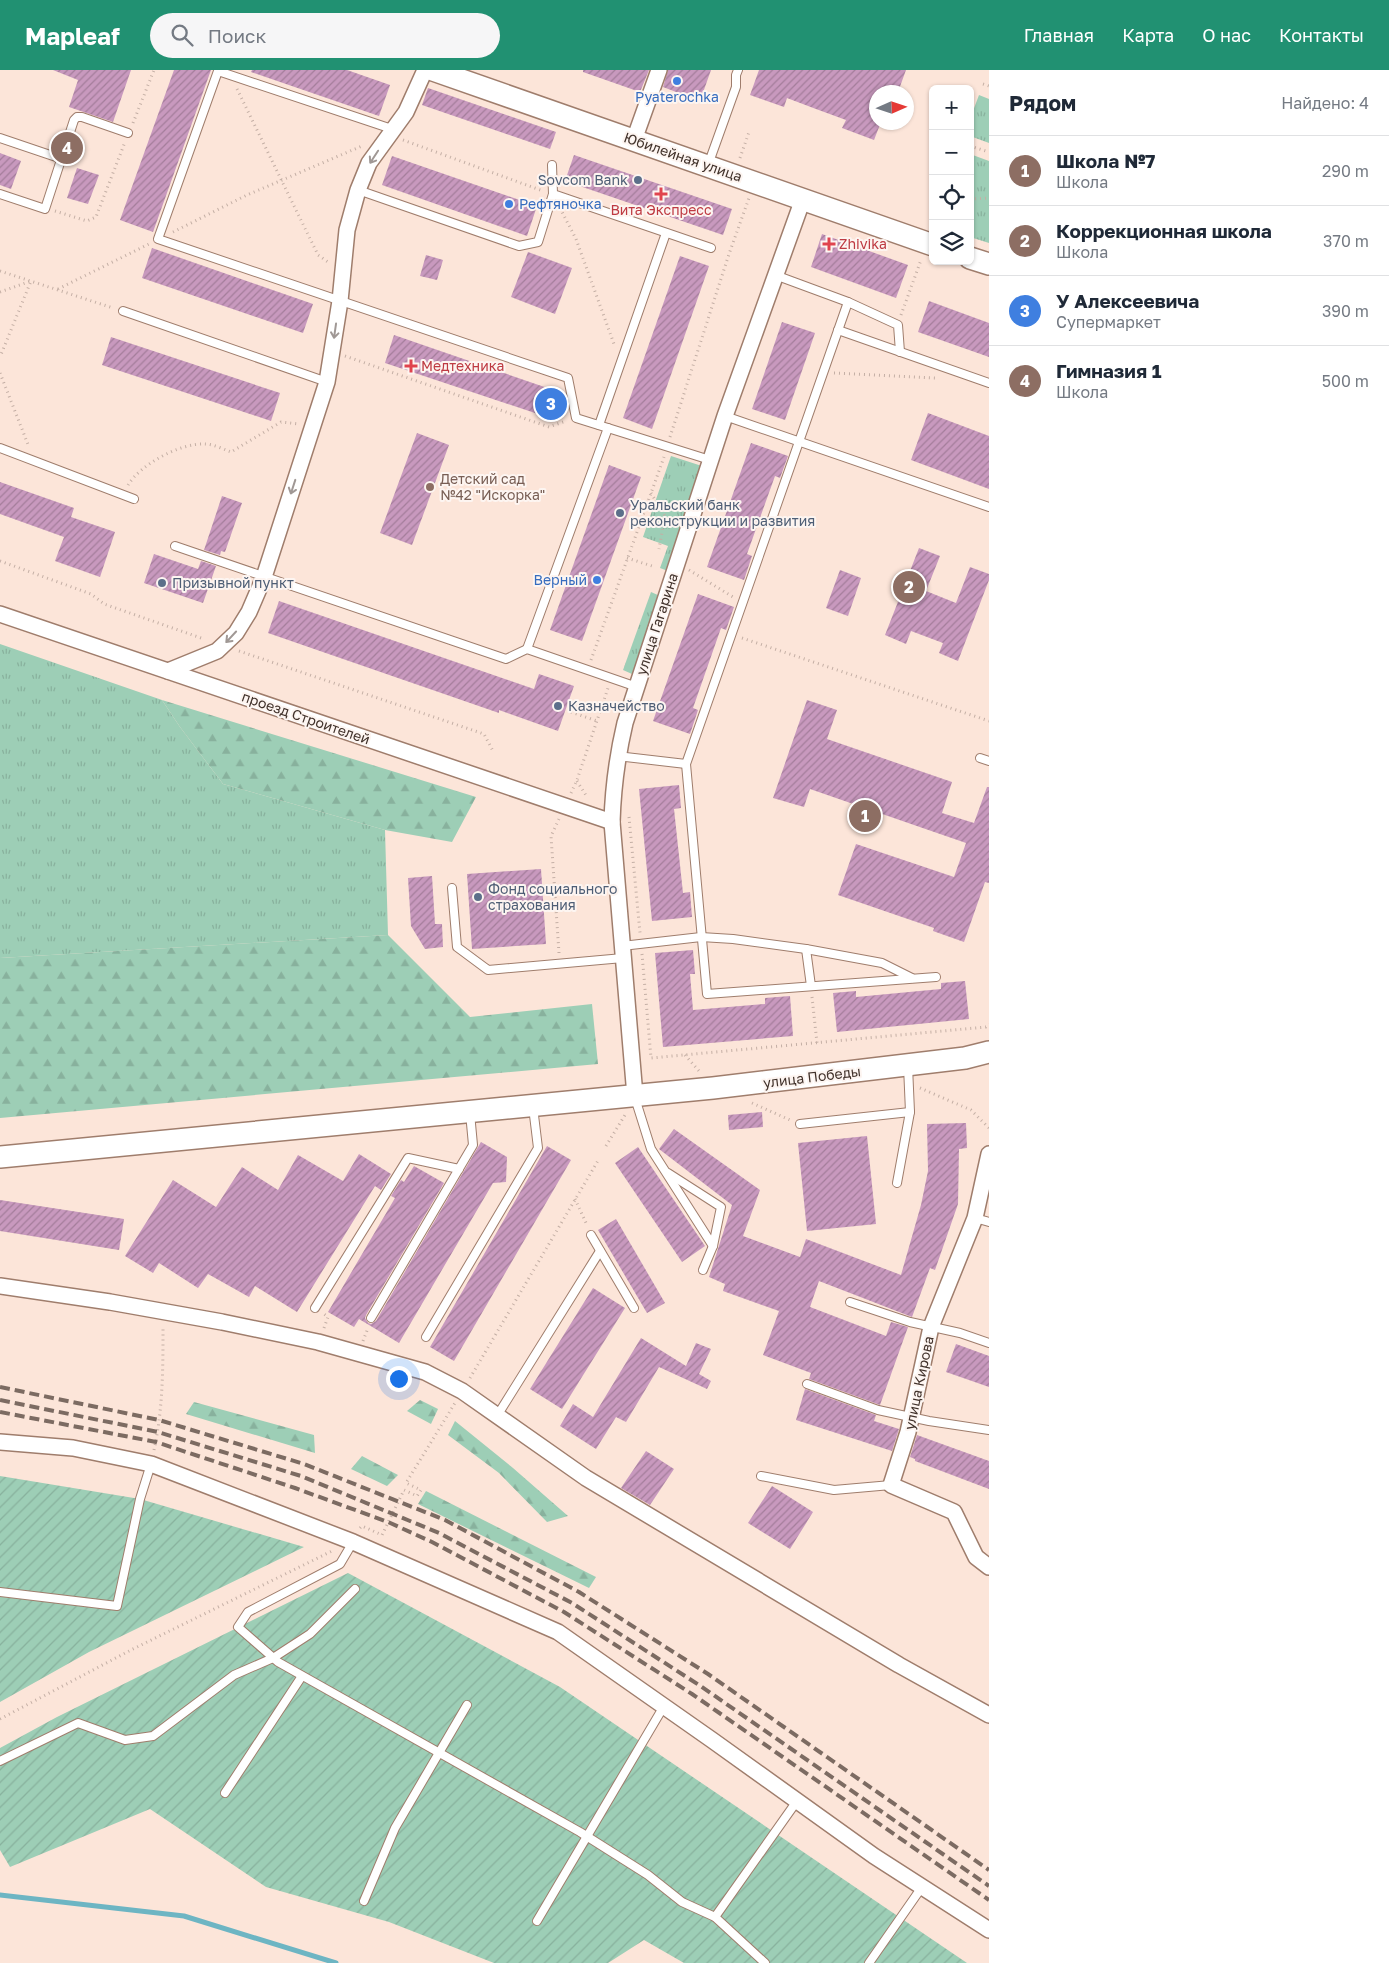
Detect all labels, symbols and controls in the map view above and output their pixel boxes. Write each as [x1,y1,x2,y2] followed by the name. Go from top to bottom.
[150,13,500,58] search box
[25,21,120,50] text: Mapleaf
[168,21,196,49] icon: search
[208,24,266,47] text: Поиск
[1024,24,1094,46] text: Главная
[1122,24,1174,46] text: Карта
[1202,24,1251,46] text: О нас
[1279,24,1364,46] text: Контакты
[671,75,683,87] marker: Pyaterochka
[869,85,914,130] north arrow
[929,85,974,265] map controls
[929,85,974,130] button: +
[635,88,719,105] place label: Pyaterochka
[1009,90,1076,116] text: Рядом
[1281,93,1369,113] text: Найдено: 4
[622,128,745,185] street label: Юбилейная улица
[51,129,83,167] pin: 4
[929,130,974,175] button: −
[369,149,379,163] one-way arrow
[1056,149,1155,172] text: Школа №7
[1021,161,1029,181] text: 1
[1322,161,1369,181] text: 290 m
[538,171,628,188] place label: Sovcom Bank
[1056,172,1108,192] text: Школа
[632,174,644,186] marker: Sovcom Bank
[929,175,974,220] button: locate
[655,188,667,200] marker: Вита Экспресс
[519,195,602,212] place label: Рефтяночка
[503,198,515,210] marker: Рефтяночка
[610,201,712,218] place label: Вита Экспресс
[1056,219,1272,242] text: Коррекционная школа
[929,220,974,265] button: layers
[1020,231,1030,251] text: 2
[1323,231,1369,251] text: 370 m
[839,235,887,252] place label: Zhivika
[823,238,835,250] marker: Zhivika
[1056,242,1108,262] text: Школа
[1056,289,1199,312] text: У Алексеевича
[1020,301,1030,321] text: 3
[1322,301,1369,321] text: 390 m
[1056,312,1161,332] text: Супермаркет
[330,323,340,339] one-way arrow
[421,357,505,374] place label: Медтехника
[1056,359,1162,382] text: Гимназия 1
[405,360,417,372] marker: Медтехника
[1020,371,1030,391] text: 4
[1322,371,1369,391] text: 500 m
[1056,382,1108,402] text: Школа
[535,385,567,423] pin: 3
[440,470,545,503] place label: Детский сад №42 "Искорка"
[287,479,297,495] one-way arrow
[424,481,436,493] marker: Детский сад №42 "Искорка"
[630,496,815,529] place label: Уральский банк реконструкции и развития
[614,507,626,519] marker: Уральский банк реконструкции и развития
[893,568,925,606] pin: 2
[534,571,587,588] place label: Верный
[632,571,681,677] street label: улица Гагарина
[172,574,294,591] place label: Призывной пункт
[591,574,603,586] marker: Верный
[156,577,168,589] marker: Призывной пункт
[225,630,237,643] one-way arrow
[240,688,372,747] street label: проезд Строителей
[568,697,665,714] place label: Казначейство
[552,700,564,712] marker: Казначейство
[849,797,881,835] pin: 1
[488,880,617,913] place label: Фонд социального страхования
[472,891,484,903] marker: Фонд социального страхования
[762,1062,862,1091] street label: улица Победы
[900,1334,937,1431] street label: улица Кирова
[386,1366,412,1392] your location

